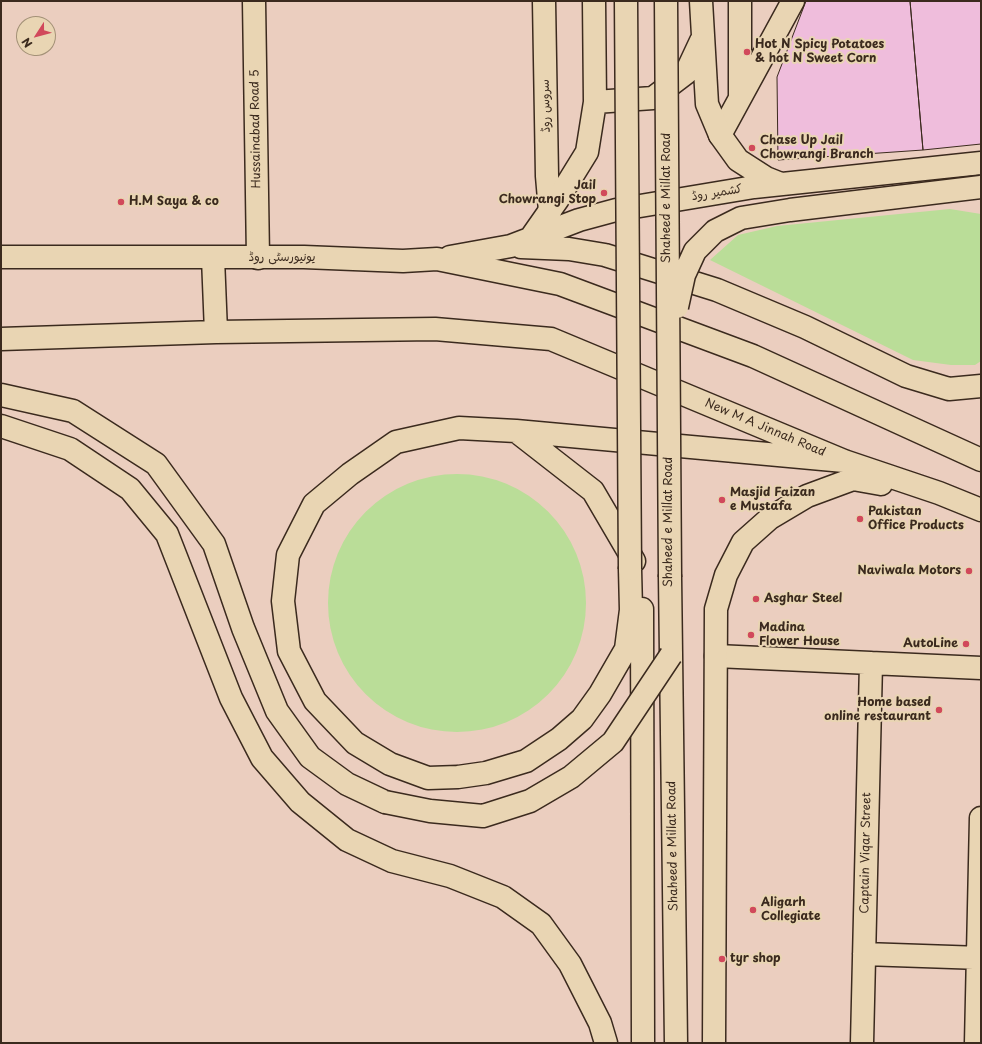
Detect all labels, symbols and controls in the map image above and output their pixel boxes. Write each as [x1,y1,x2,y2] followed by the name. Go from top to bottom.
[16,16,56,56] north arrow
[17,34,36,51] text: N
[755,38,884,66] place label: Hot N Spicy Potatoes & hot N Sweet Corn
[742,47,752,57] marker: Hot N Spicy Potatoes & hot N Sweet Corn
[248,69,264,189] street label: Hussainabad Road 5
[538,79,554,133] street label: سروس روڈ
[660,133,674,263] street label: Shaheed e Millat Road
[760,134,874,162] place label: Chase Up Jail Chowrangi Branch
[747,143,757,153] marker: Chase Up Jail Chowrangi Branch
[499,179,596,207] place label: Jail Chowrangi Stop
[691,182,743,204] street label: کشمیر روڈ
[599,188,609,198] marker: Jail Chowrangi Stop
[129,195,219,209] place label: H.M Saya & co
[116,197,126,207] marker: H.M Saya & co
[248,251,316,265] street label: یونیورسٹی روڈ
[703,396,827,460] street label: New M A Jinnah Road
[662,457,676,587] street label: Shaheed e Millat Road
[730,486,815,514] place label: Masjid Faizan e Mustafa
[717,495,727,505] marker: Masjid Faizan e Mustafa
[868,505,964,533] place label: Pakistan Office Products
[855,514,865,524] marker: Pakistan Office Products
[858,564,961,578] place label: Naviwala Motors
[964,566,974,576] marker: Naviwala Motors
[764,592,842,606] place label: Asghar Steel
[751,594,761,604] marker: Asghar Steel
[759,621,840,649] place label: Madina Flower House
[746,630,756,640] marker: Madina Flower House
[903,637,958,651] place label: AutoLine
[961,639,971,649] marker: AutoLine
[824,696,931,724] place label: Home based online restaurant
[934,705,944,715] marker: Home based online restaurant
[665,781,681,911] street label: Shaheed e Millat Road
[858,792,874,914] street label: Captain Viqar Street
[761,896,821,924] place label: Aligarh Collegiate
[748,905,758,915] marker: Aligarh Collegiate
[730,952,781,966] place label: tyr shop
[717,954,727,964] marker: tyr shop

